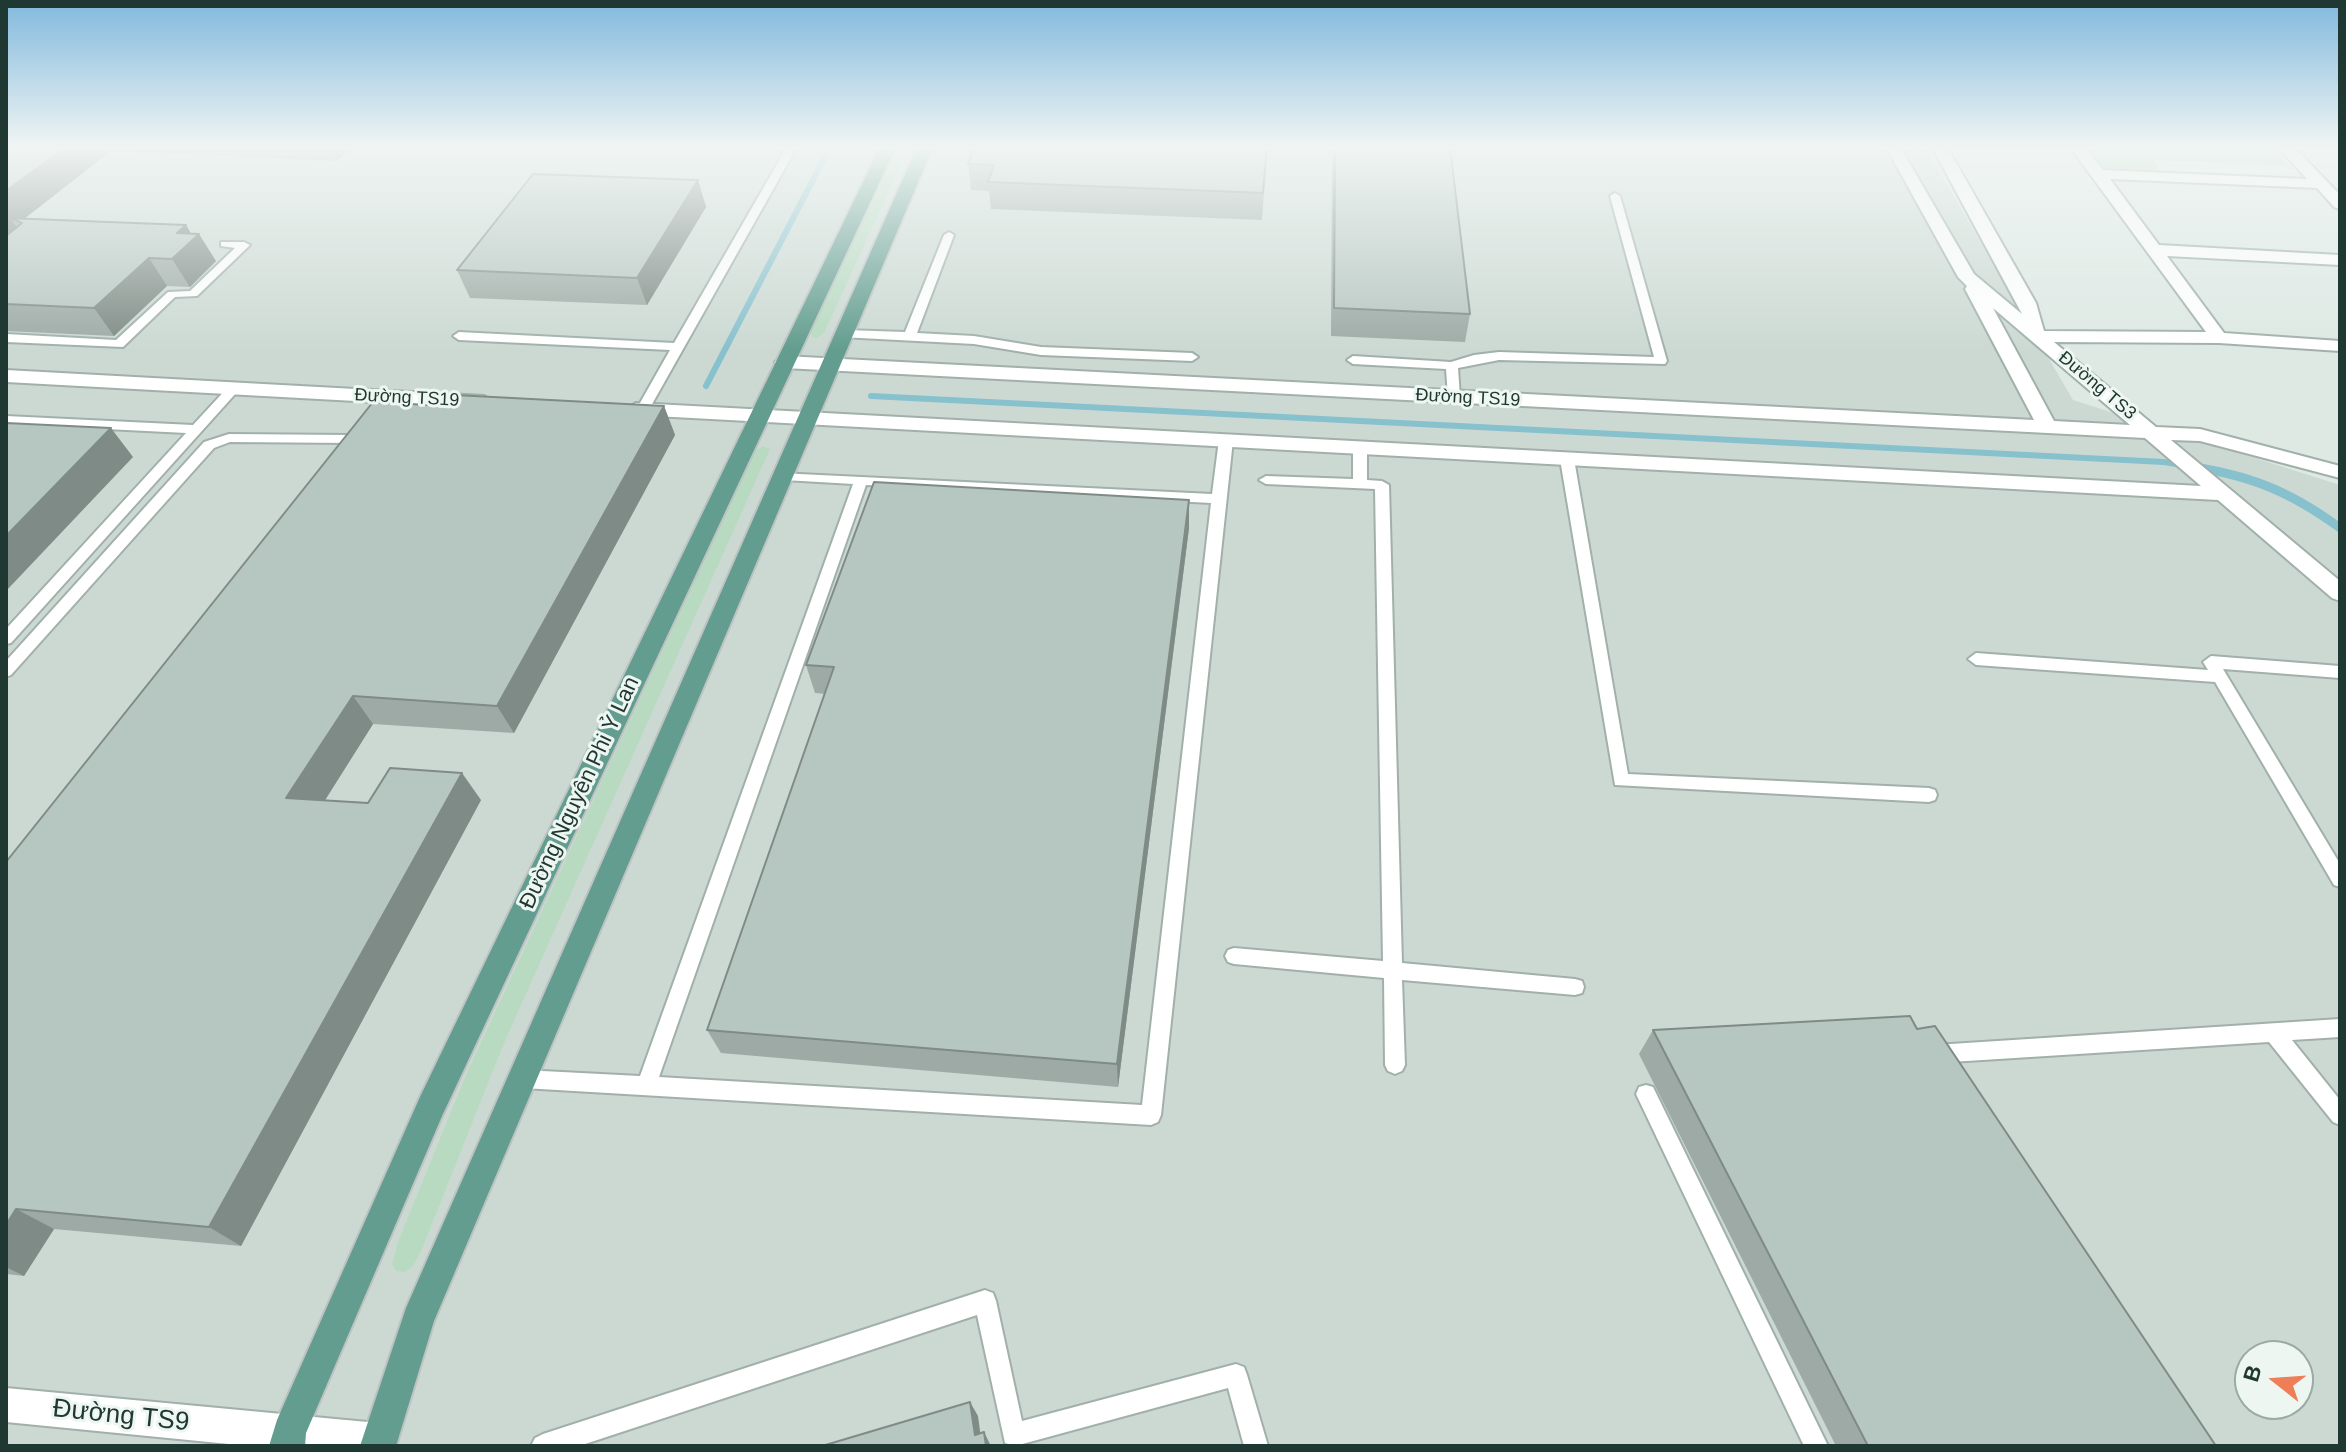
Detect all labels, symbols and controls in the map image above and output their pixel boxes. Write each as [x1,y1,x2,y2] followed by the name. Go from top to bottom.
[2054,347,2140,425] street label: Đường TS3
[354,384,460,412] street label: Đường TS19
[1415,384,1521,412] street label: Đường TS19
[515,673,645,913] street label: Đường Nguyên Phi Ỷ Lan
[2234,1340,2314,1420] north arrow
[2238,1362,2267,1385] text: B
[51,1393,191,1439] street label: Đường TS9

